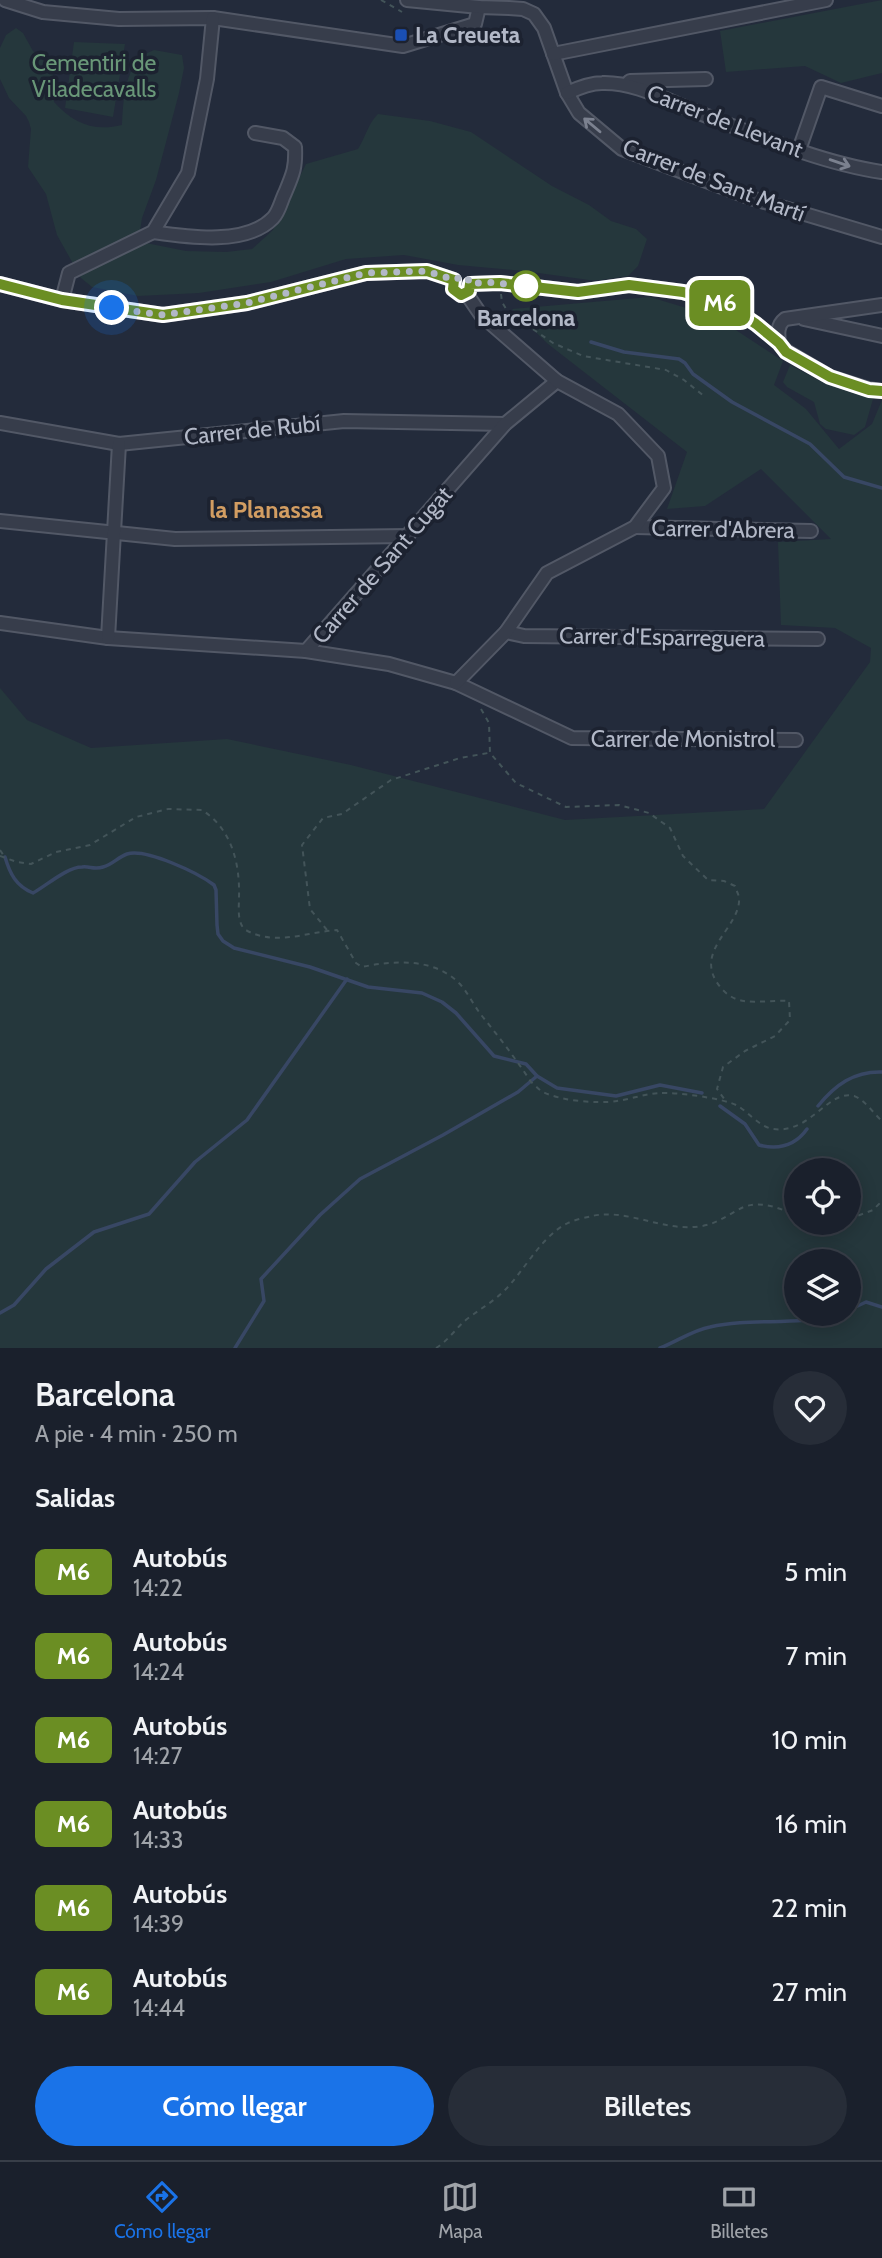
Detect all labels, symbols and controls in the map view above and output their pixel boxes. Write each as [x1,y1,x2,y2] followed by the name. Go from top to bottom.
[415,21,521,49] place label: La Creueta
[393,27,409,43] marker: La Creueta
[32,49,157,103] park label: Cementiri de Viladecavalls
[643,78,807,164] street label: Carrer de Llevant
[584,117,602,133] one-way arrow
[619,132,809,228] street label: Carrer de Sant Martí
[828,158,850,170] one-way arrow
[511,271,541,301] marker: Barcelona
[688,280,752,326] line badge: M6
[703,288,737,317] text: M6
[94,290,129,325] your location
[477,304,576,332] place label: Barcelona
[183,409,322,451] street label: Carrer de Rubí
[306,480,458,649] street label: Carrer de Sant Cugat
[209,495,323,524] district label: la Planassa
[651,514,795,544] street label: Carrer d'Abrera
[559,621,765,653] street label: Carrer d'Esparreguera
[591,725,776,753] street label: Carrer de Monistrol
[784,1158,861,1326] map controls
[784,1158,861,1235] button: locate
[784,1249,861,1326] button: layers
[773,1371,847,1445] button: heart
[35,1374,175,1414] text: Barcelona
[35,1420,238,1448] text: A pie · 4 min · 250 m
[35,1482,115,1514] text: Salidas
[133,1542,227,1574] text: Autobús
[784,1556,847,1588] text: 5 min
[57,1557,90,1586] text: M6
[133,1574,183,1602] text: 14:22
[133,1626,227,1658] text: Autobús
[785,1640,847,1672] text: 7 min
[57,1641,90,1670] text: M6
[133,1658,184,1686] text: 14:24
[133,1710,227,1742] text: Autobús
[772,1724,847,1756] text: 10 min
[57,1725,90,1754] text: M6
[133,1742,182,1770] text: 14:27
[133,1794,227,1826] text: Autobús
[775,1808,847,1840] text: 16 min
[57,1809,90,1838] text: M6
[133,1826,183,1854] text: 14:33
[133,1878,227,1910] text: Autobús
[771,1892,847,1924] text: 22 min
[57,1893,90,1922] text: M6
[133,1910,184,1938] text: 14:39
[133,1962,227,1994] text: Autobús
[772,1976,847,2008] text: 27 min
[57,1977,90,2006] text: M6
[133,1994,185,2022] text: 14:44
[35,2066,434,2146] button: Cómo llegar
[448,2066,847,2146] button: Billetes
[114,2178,210,2243] tab: Cómo llegar
[438,2178,482,2243] tab: Mapa
[710,2178,768,2243] tab: Billetes

